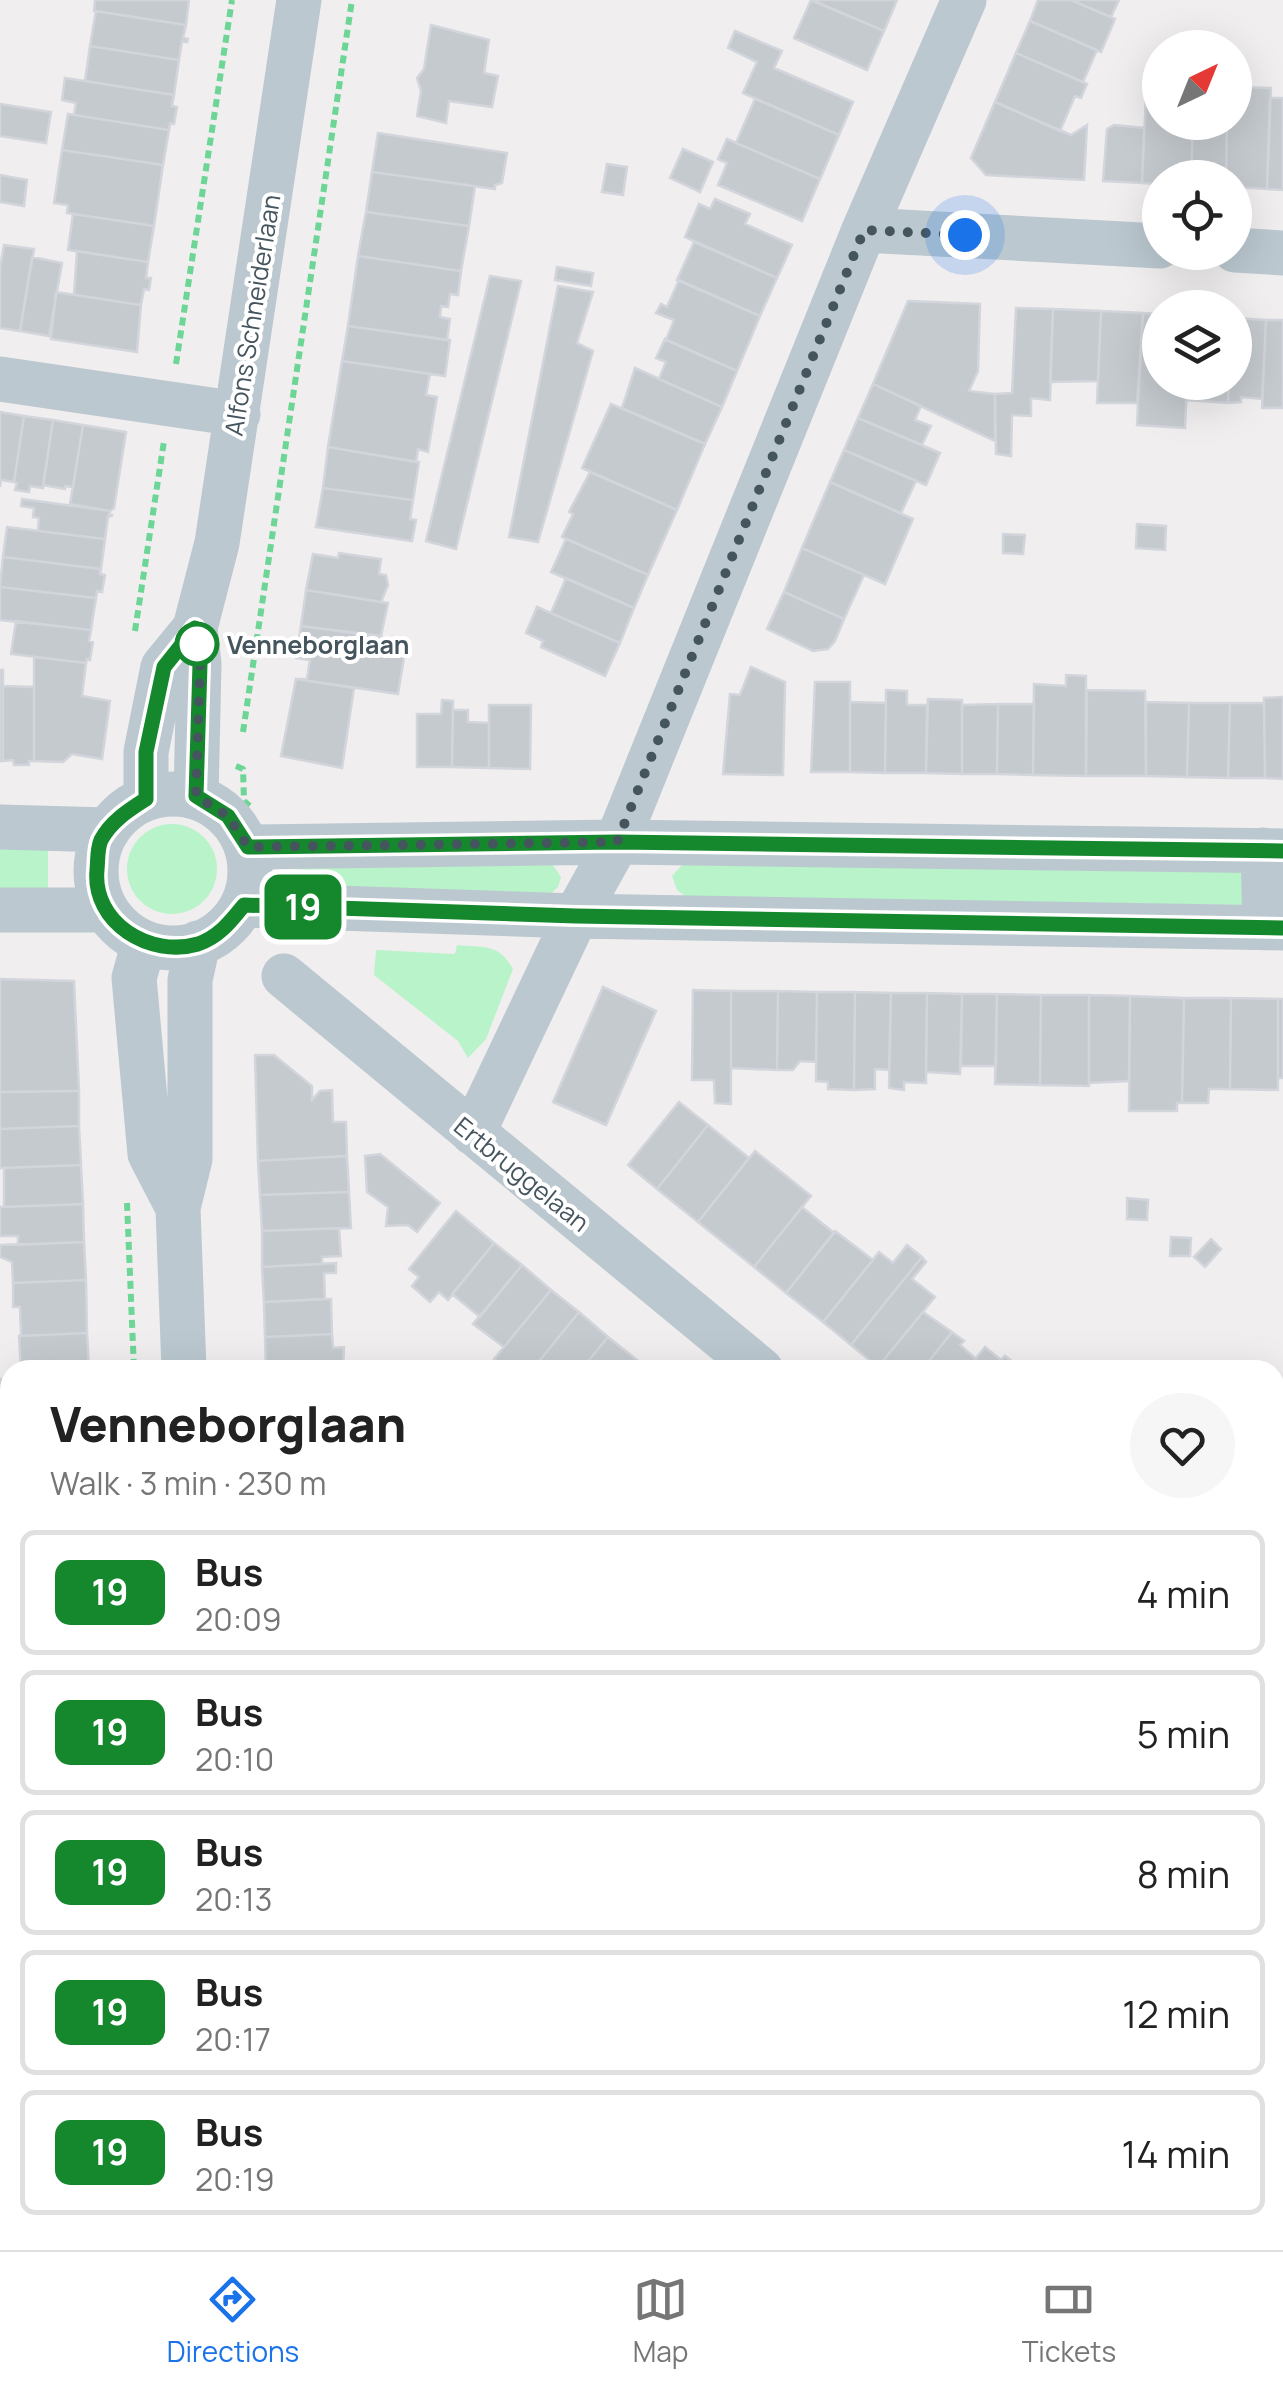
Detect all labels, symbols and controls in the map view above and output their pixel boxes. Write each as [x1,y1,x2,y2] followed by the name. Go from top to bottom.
[1142,30,1252,140] north arrow
[1142,30,1252,400] map controls
[1142,160,1252,270] button: locate
[216,192,288,438] street label: Alfons Schneiderlaan
[940,210,990,260] your location
[1142,290,1252,400] button: layers
[176,623,218,665] marker: Venneborglaan
[227,627,409,662] place label: Venneborglaan
[258,874,348,940] line badge: 19
[284,883,322,931] text: 19
[447,1109,597,1239] street label: Ertbruggelaan
[50,1391,406,1456] text: Venneborglaan
[1130,1393,1235,1498] button: heart
[50,1461,326,1505] text: Walk · 3 min · 230 m
[195,1545,263,1597] text: Bus
[1136,1567,1230,1619] text: 4 min
[91,1568,129,1616] text: 19
[195,1597,282,1641] text: 20:09
[195,1685,263,1737] text: Bus
[1137,1707,1230,1759] text: 5 min
[91,1708,129,1756] text: 19
[195,1737,274,1781] text: 20:10
[195,1825,263,1877] text: Bus
[1137,1847,1230,1899] text: 8 min
[91,1848,129,1896] text: 19
[195,1877,273,1921] text: 20:13
[195,1965,263,2017] text: Bus
[1122,1987,1230,2039] text: 12 min
[91,1988,129,2036] text: 19
[195,2017,271,2061] text: 20:17
[195,2105,263,2157] text: Bus
[1122,2127,1230,2179] text: 14 min
[91,2128,129,2176] text: 19
[195,2157,275,2201] text: 20:19
[167,2272,299,2370] tab: Directions
[633,2272,688,2370] tab: Map
[1022,2272,1116,2370] tab: Tickets

